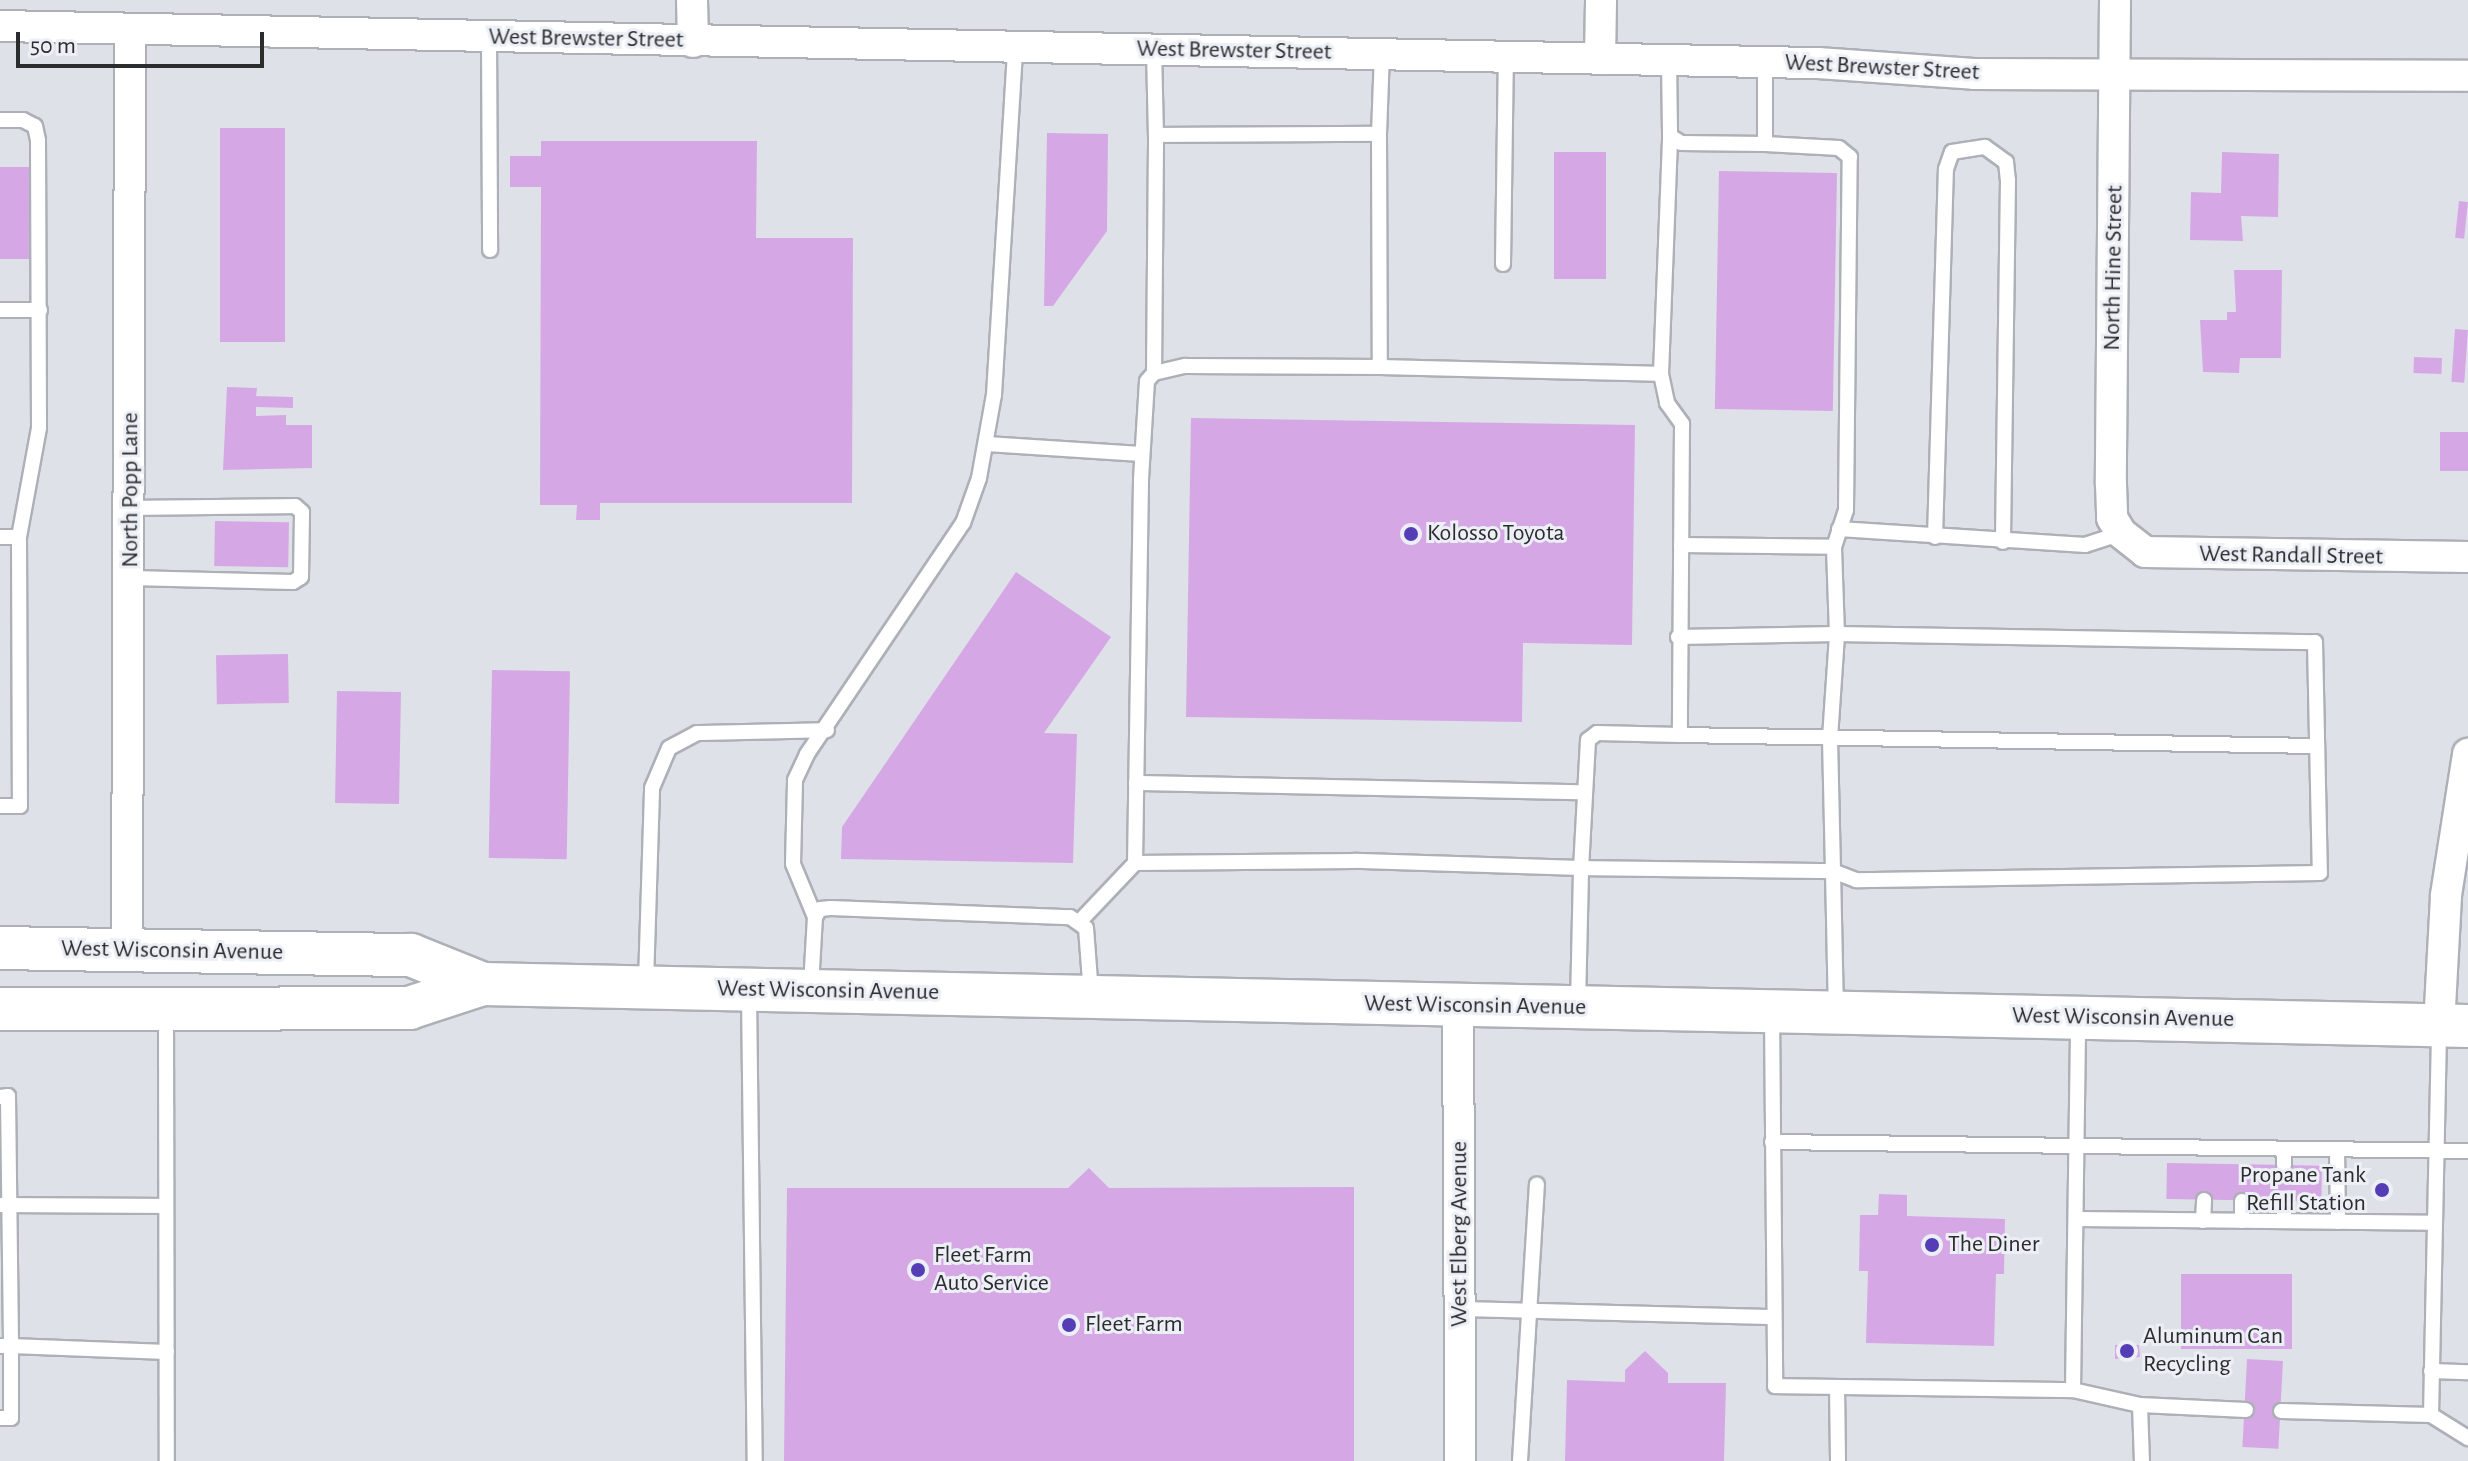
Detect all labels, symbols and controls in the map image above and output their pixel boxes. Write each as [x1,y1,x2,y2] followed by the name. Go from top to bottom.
[20,16,268,66] scale bar
[488,23,684,55] street label: West Brewster Street
[30,34,76,58] text: 50 m
[1136,35,1332,67] street label: West Brewster Street
[1784,49,1980,87] street label: West Brewster Street
[2098,185,2130,351] street label: North Hine Street
[117,412,145,568] street label: North Popp Lane
[1427,520,1565,548] place label: Kolosso Toyota
[1402,525,1420,543] marker: Kolosso Toyota
[2199,540,2383,572] street label: West Randall Street
[61,935,283,967] street label: West Wisconsin Avenue
[717,975,939,1007] street label: West Wisconsin Avenue
[1364,990,1586,1022] street label: West Wisconsin Avenue
[2012,1002,2234,1034] street label: West Wisconsin Avenue
[1446,1141,1474,1327] street label: West Elberg Avenue
[2240,1162,2366,1218] place label: Propane Tank Refill Station
[2373,1181,2391,1199] marker: Propane Tank Refill Station
[1948,1231,2040,1259] place label: The Diner
[1923,1236,1941,1254] marker: The Diner
[934,1242,1049,1298] place label: Fleet Farm Auto Service
[909,1261,927,1279] marker: Fleet Farm Auto Service
[1085,1311,1183,1339] place label: Fleet Farm
[1060,1316,1078,1334] marker: Fleet Farm
[2143,1323,2283,1379] place label: Aluminum Can Recycling
[2118,1342,2136,1360] marker: Aluminum Can Recycling

